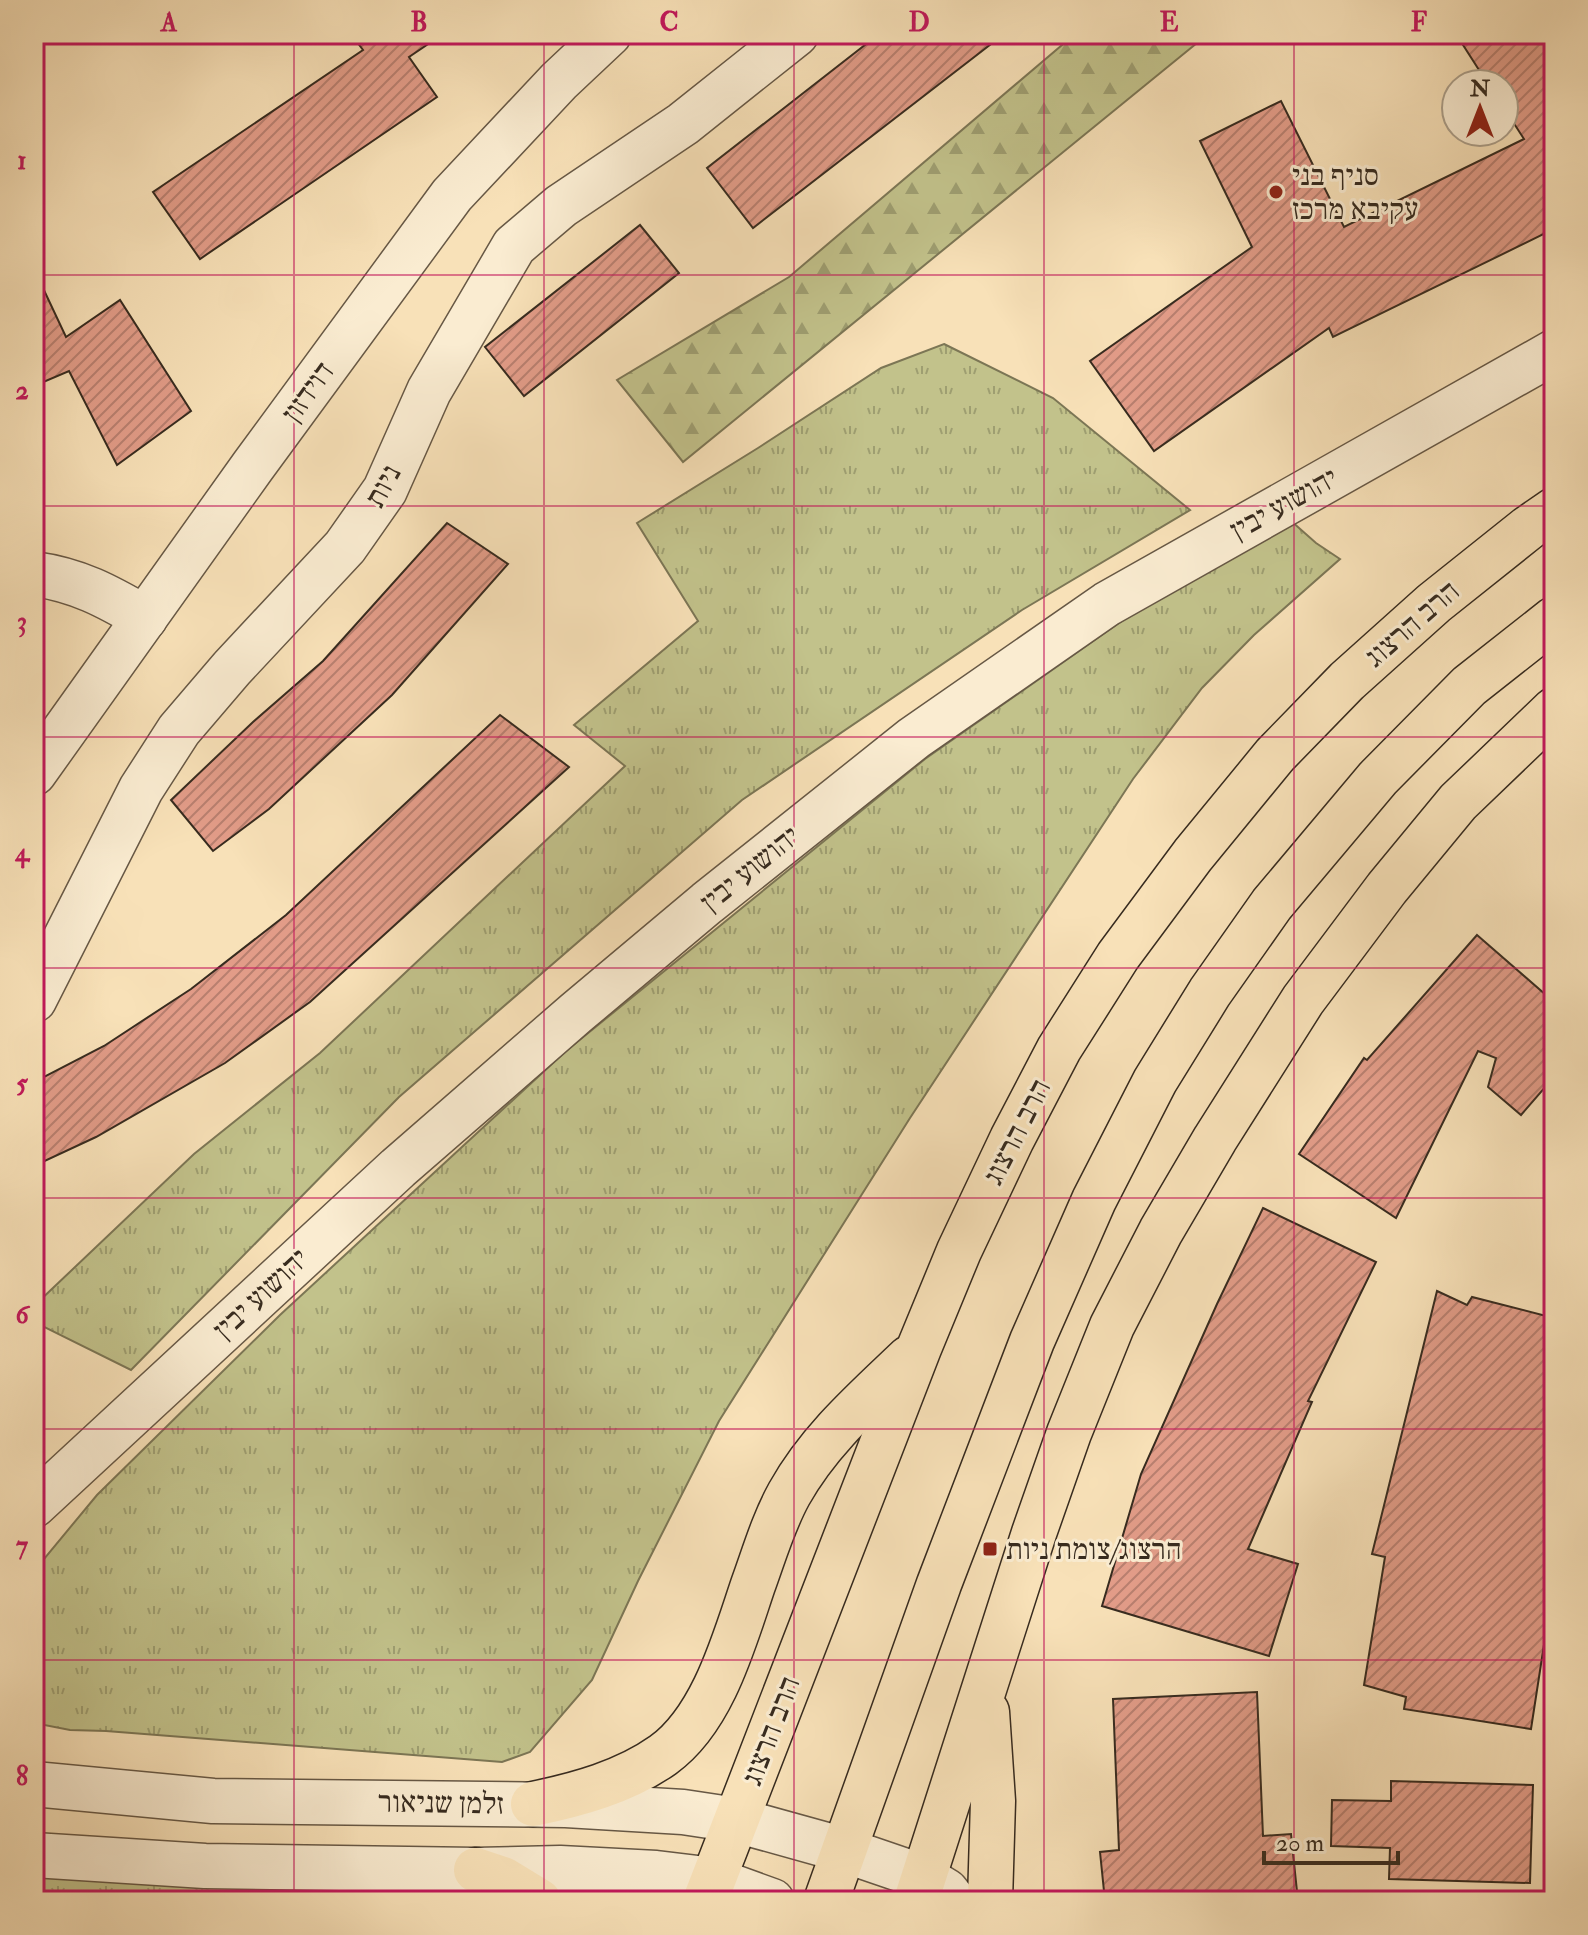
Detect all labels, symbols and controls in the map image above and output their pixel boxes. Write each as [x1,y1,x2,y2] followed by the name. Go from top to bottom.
[160,7,178,39] text: A
[410,7,428,39] text: B
[659,7,679,39] text: C
[908,7,930,39] text: D
[1160,7,1179,39] text: E
[1411,7,1428,39] text: F
[1440,68,1520,148] north arrow
[1469,75,1490,103] text: N
[17,145,27,177] text: 1
[1292,157,1418,228] place label: סניף בני עקיבא מרכז
[1267,183,1285,201] marker: סניף בני עקיבא מרכז
[274,354,342,430] street label: דוידזון
[15,375,29,407] text: 2
[356,458,410,514] street label: ניות
[1224,459,1344,549] street label: יהושוע יבין
[1357,573,1467,675] street label: הרב הרצוג
[17,606,27,638] text: 3
[693,818,807,920] street label: יהושוע יבין
[14,837,31,869] text: 4
[16,1068,28,1100] text: 5
[975,1073,1059,1191] street label: הרב הרצוג
[206,1240,316,1348] street label: יהושוע יבין
[15,1299,30,1331] text: 6
[16,1530,28,1562] text: 7
[1006,1531,1182,1568] place label: הרצוג/צומת ניות
[981,1540,999,1558] marker: הרצוג/צומת ניות
[733,1671,809,1791] street label: הרב הרצוג
[16,1761,28,1793] text: 8
[378,1783,504,1823] street label: זלמן שניאור
[1264,1815,1398,1865] scale bar
[1276,1828,1325,1859] text: 20 m

